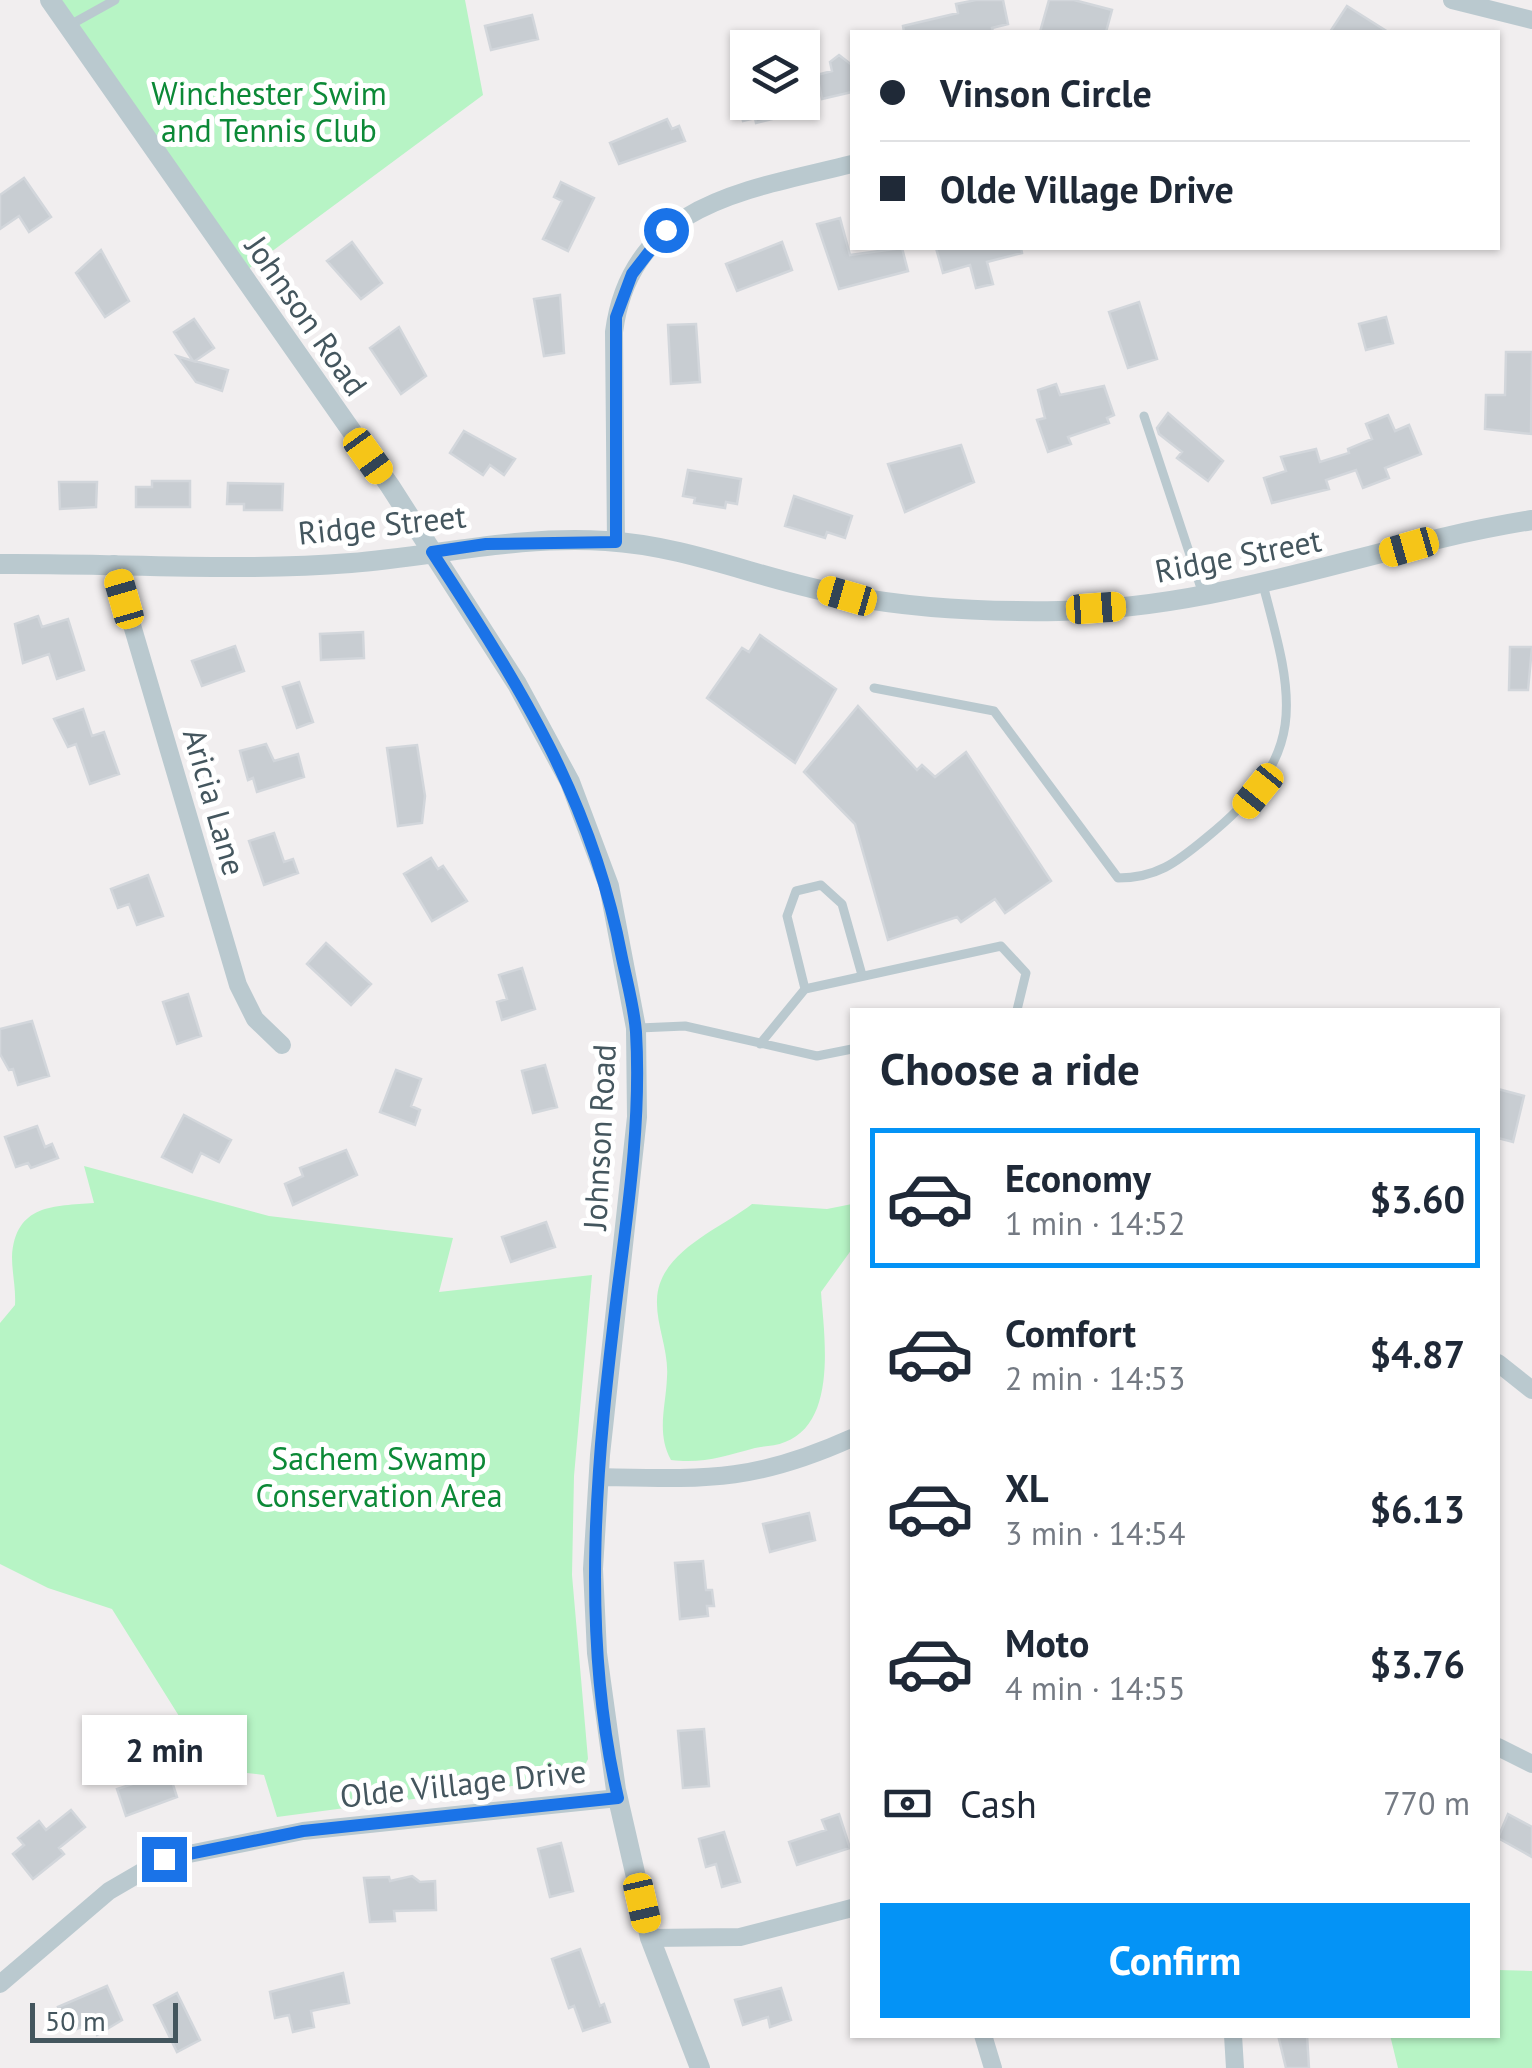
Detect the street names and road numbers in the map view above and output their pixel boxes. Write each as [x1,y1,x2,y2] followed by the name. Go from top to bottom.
[235,226,377,404] street label: Johnson Road
[296,494,468,554] street label: Ridge Street
[1151,518,1325,592] street label: Ridge Street
[174,723,256,880] street label: Aricia Lane
[573,1043,625,1233] street label: Johnson Road
[338,1749,588,1817] street label: Olde Village Drive

